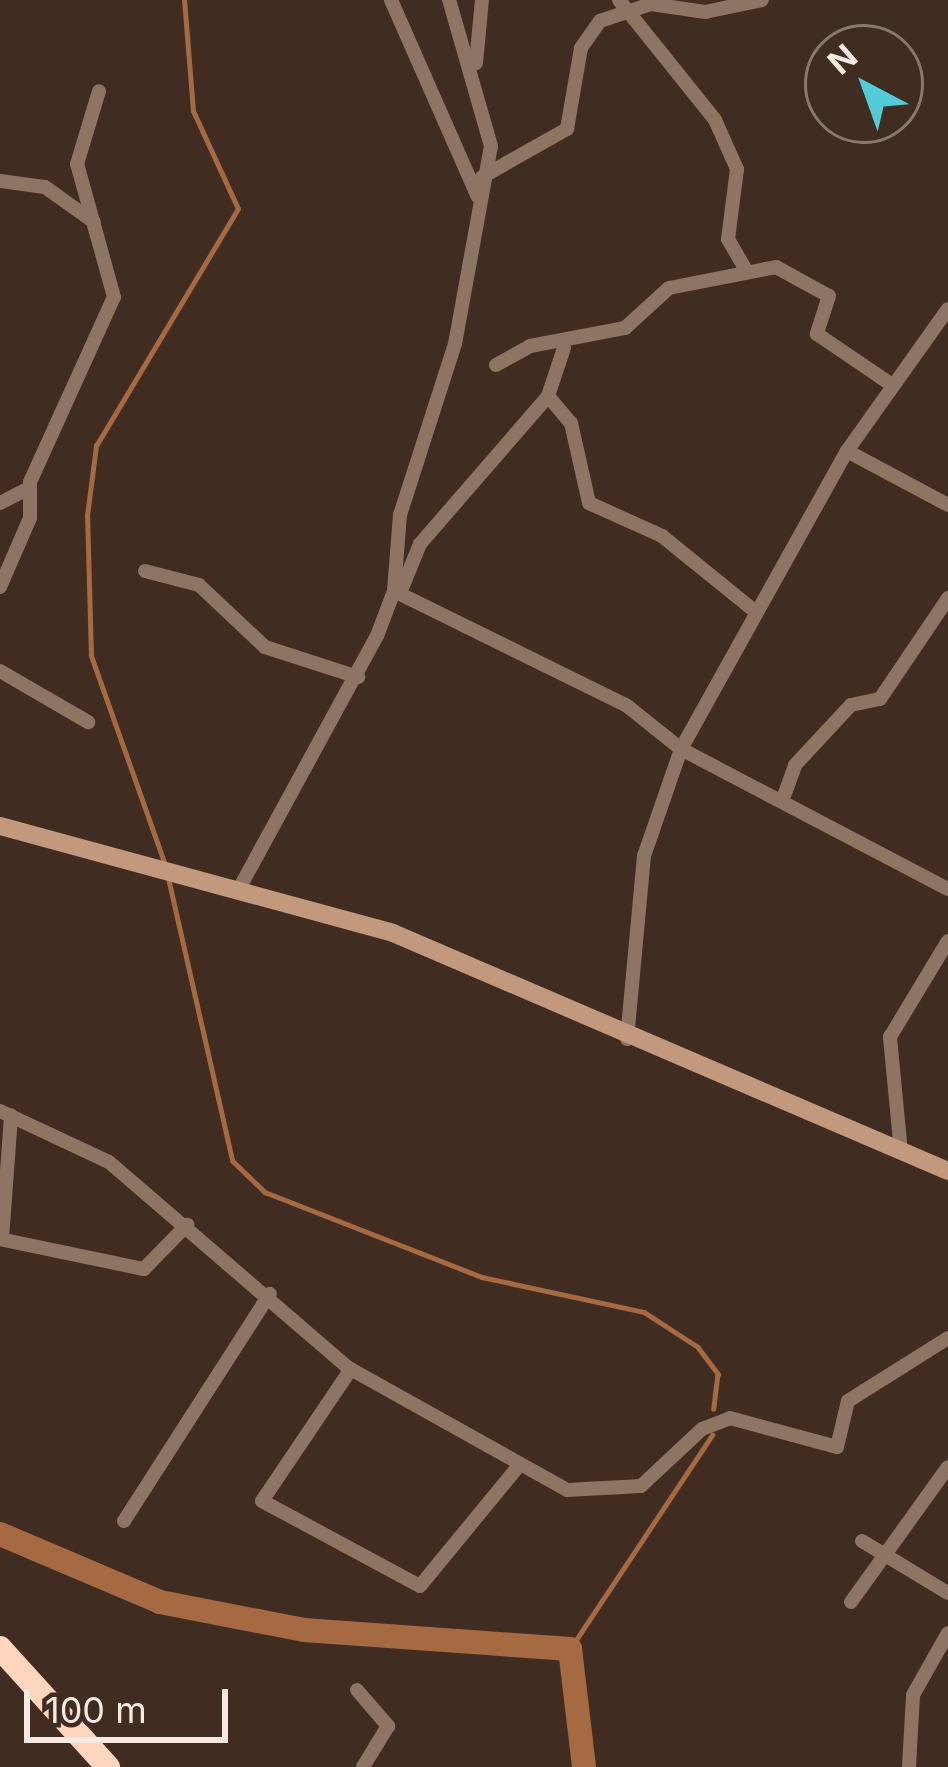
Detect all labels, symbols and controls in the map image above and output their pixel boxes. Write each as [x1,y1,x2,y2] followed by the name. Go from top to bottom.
[804,24,924,144] north arrow
[820,36,865,82] text: N
[30,1665,234,1739] scale bar
[45,1688,147,1732] text: 100 m

